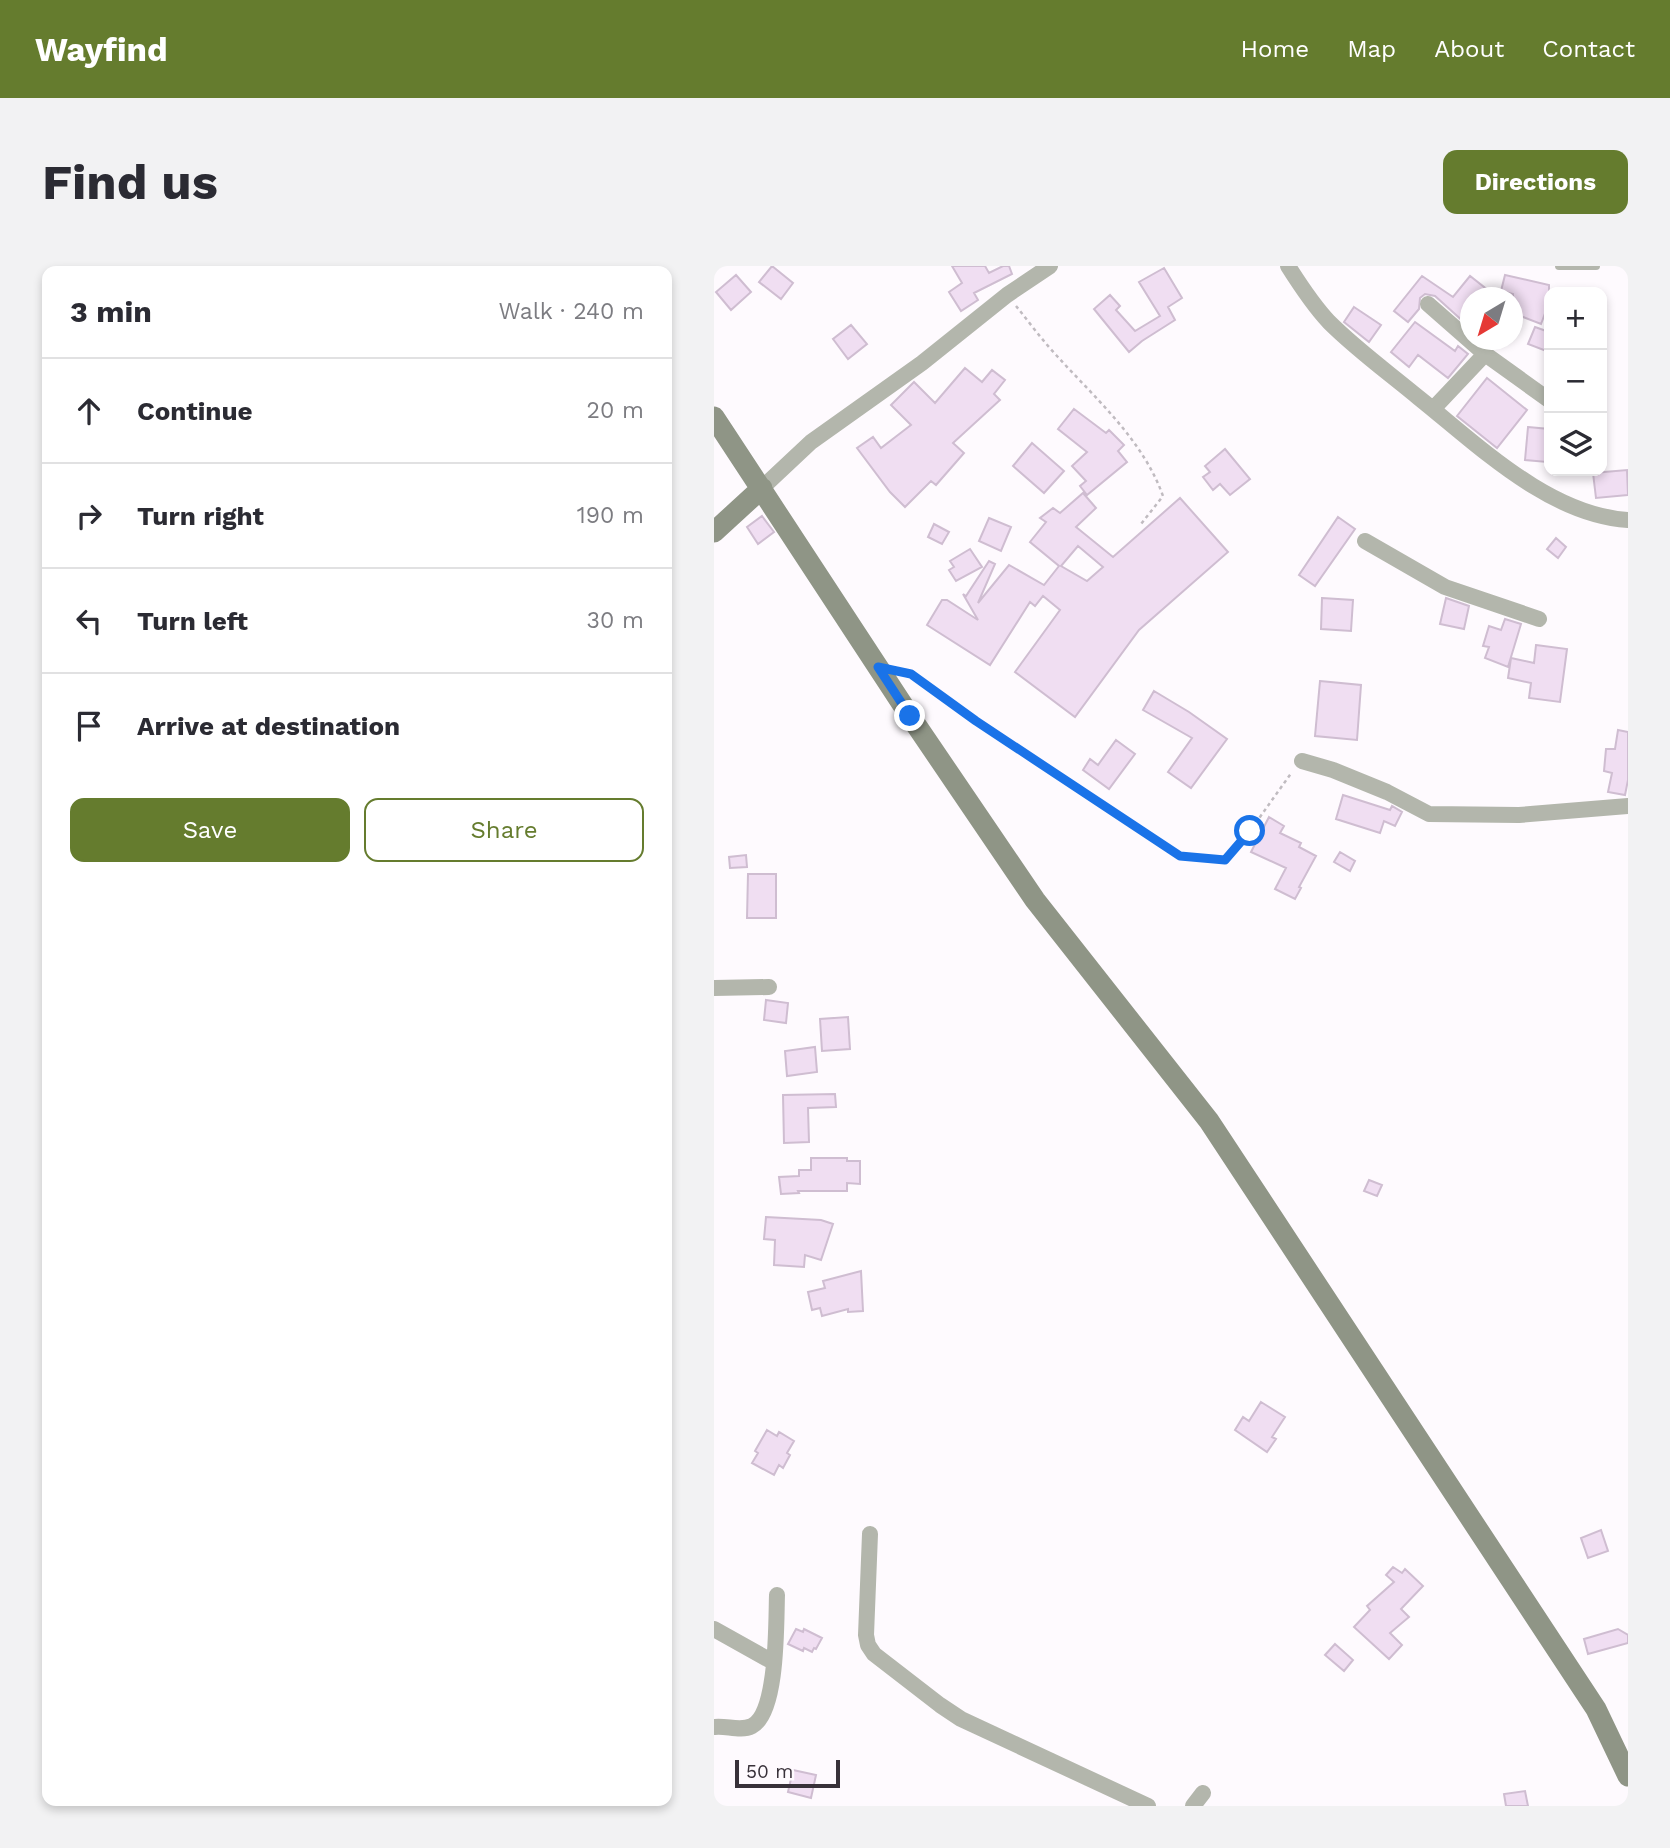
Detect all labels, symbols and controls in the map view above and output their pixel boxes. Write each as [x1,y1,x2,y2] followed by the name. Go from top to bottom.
[35,30,168,69] text: Wayfind
[1241,35,1309,63] text: Home
[1347,35,1396,63] text: Map
[1434,35,1504,63] text: About
[1542,35,1635,63] text: Contact
[1443,150,1628,214] button: Directions
[42,153,218,211] text: Find us
[1460,287,1523,350] north arrow
[1544,287,1607,476] map controls
[1544,287,1607,350] button: +
[70,294,152,329] text: 3 min
[499,298,644,325] text: Walk · 240 m
[1544,350,1607,413] button: −
[70,392,108,430] icon: ahead
[137,396,253,426] text: Continue
[587,397,644,424] text: 20 m
[1544,413,1607,476] button: layers
[70,497,108,535] icon: right
[137,501,264,531] text: Turn right
[577,502,644,529] text: 190 m
[70,602,108,640] icon: left
[137,606,248,636] text: Turn left
[587,607,644,634] text: 30 m
[894,700,925,731] route end
[70,707,108,745] icon: arrive
[137,711,400,741] text: Arrive at destination
[70,798,350,862] button: Save
[364,798,644,862] button: Share
[1234,815,1265,846] route start
[735,1757,840,1789] scale bar
[746,1760,793,1783] text: 50 m

